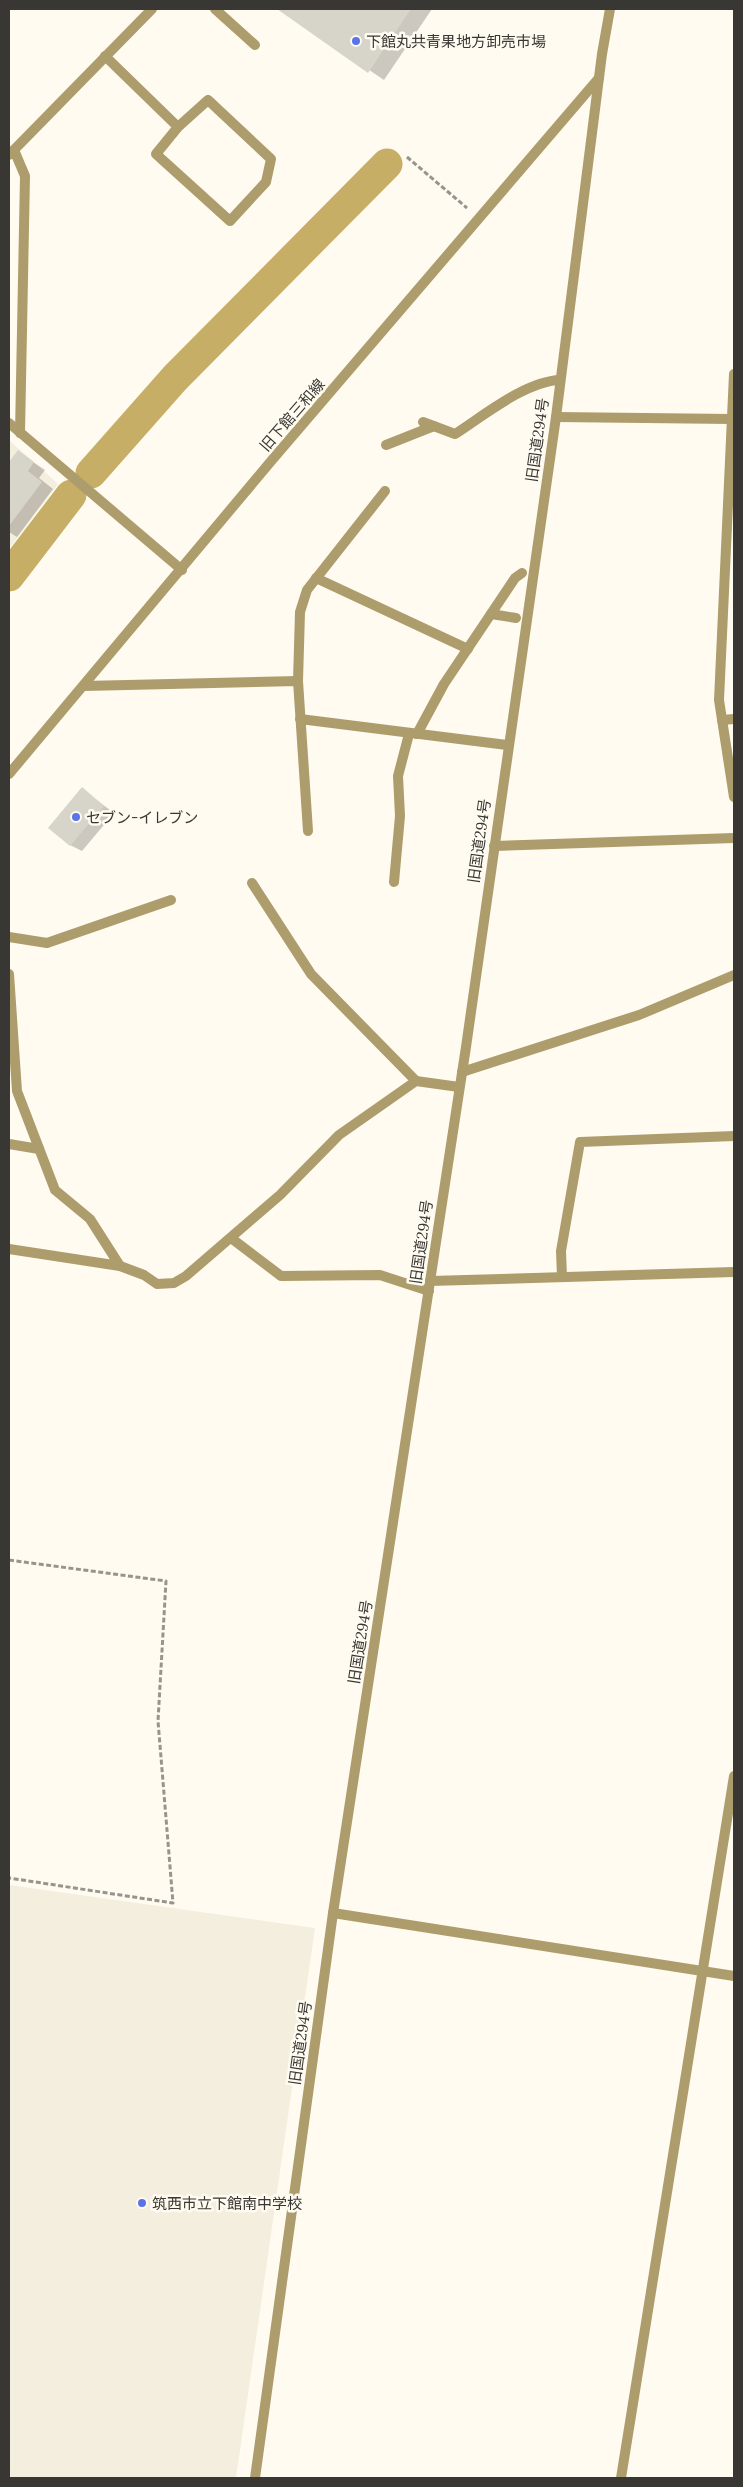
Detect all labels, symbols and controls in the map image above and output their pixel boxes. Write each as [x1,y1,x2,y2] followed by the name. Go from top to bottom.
[366,32,546,51] place label: 下館丸共青果地方卸売市場
[350,35,362,47] marker: 下館丸共青果地方卸売市場
[255,375,329,455] street label: 旧下館三和線
[522,397,552,483] street label: 旧国道294号
[464,798,494,884] street label: 旧国道294号
[86,808,198,827] place label: セブン-イレブン
[70,811,82,823] marker: セブン-イレブン
[406,1199,436,1285] street label: 旧国道294号
[344,1599,376,1685] street label: 旧国道294号
[285,2000,315,2086] street label: 旧国道294号
[152,2194,302,2213] place label: 筑西市立下館南中学校
[136,2197,148,2209] marker: 筑西市立下館南中学校

